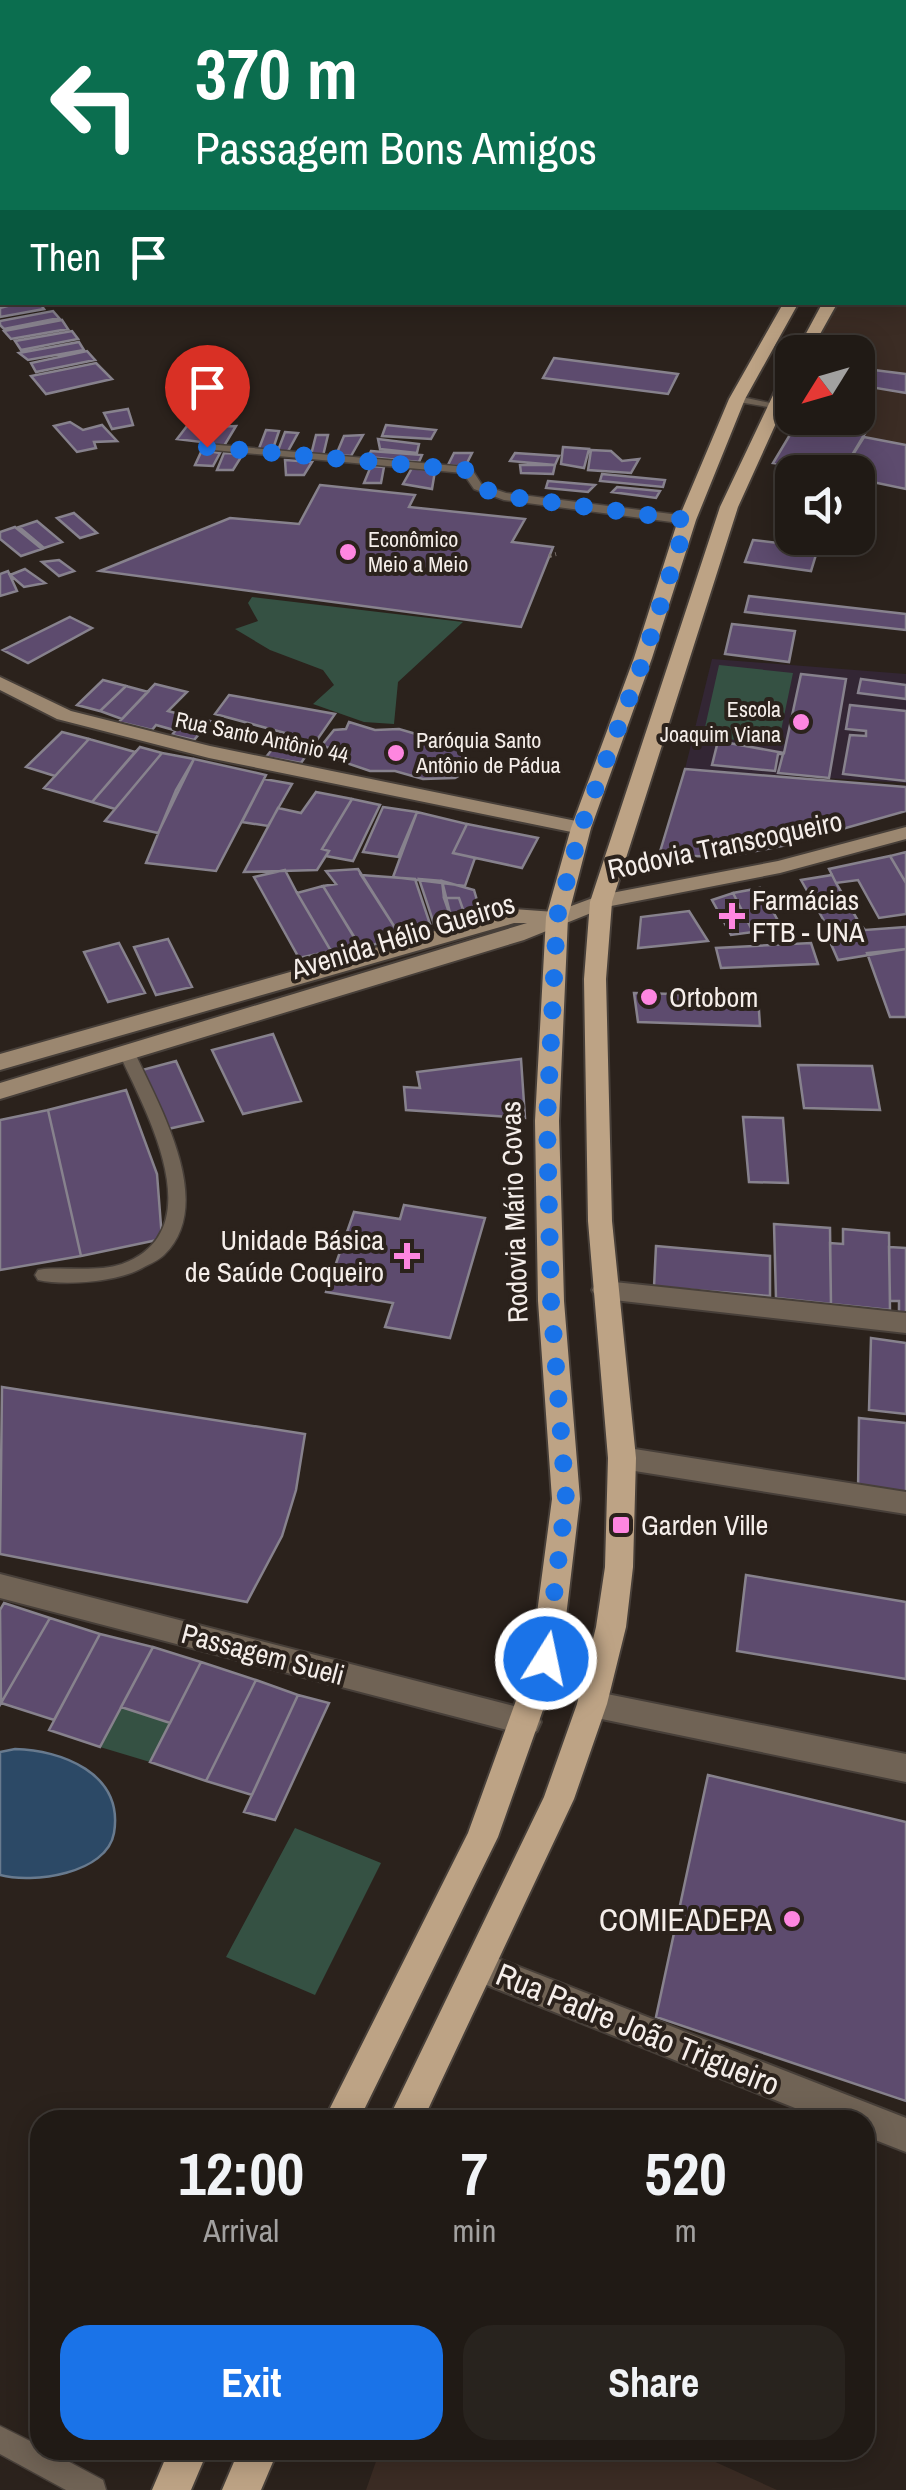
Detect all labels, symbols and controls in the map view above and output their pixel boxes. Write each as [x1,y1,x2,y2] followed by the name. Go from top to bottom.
[195,27,358,121] text: 370 m
[30,40,160,170] icon: left
[195,117,597,178] text: Passagem Bons Amigos
[121,230,176,285] icon: arrive
[30,232,101,283] text: Then
[775,335,875,435] north arrow
[775,335,875,555] map controls
[165,345,250,448] pin
[180,360,235,415] icon: arrive
[775,455,875,555] button: sound
[368,524,468,579] place label: Econômico Meio a Meio
[337,541,359,563] marker: Econômico Meio a Meio
[660,694,781,749] place label: Escola Joaquim Viana
[173,704,351,770] street label: Rua Santo Antônio 44
[790,711,812,733] marker: Escola Joaquim Viana
[415,725,560,780] place label: Paróquia Santo Antônio de Pádua
[385,742,407,764] marker: Paróquia Santo Antônio de Pádua
[604,802,846,888] street label: Rodovia Transcoqueiro
[752,881,865,951] place label: Farmácias FTB - UNA
[286,884,519,988] street label: Avenida Hélio Gueiros
[721,905,743,927] marker: Farmácias FTB - UNA
[669,978,758,1016] place label: Ortobom
[638,986,660,1008] marker: Ortobom
[491,1100,537,1324] street label: Rodovia Mário Covas
[185,1221,384,1291] place label: Unidade Básica de Saúde Coqueiro
[394,1243,420,1269] marker: Unidade Básica de Saúde Coqueiro
[641,1506,768,1544] place label: Garden Ville
[610,1514,632,1536] marker: Garden Ville
[494,1607,598,1711] position arrow
[177,1614,349,1694] street label: Passagem Sueli
[599,1898,772,1941] place label: COMIEADEPA
[781,1908,803,1930] marker: COMIEADEPA
[490,1952,786,2106] street label: Rua Padre João Trigueiro
[178,2133,304,2214] text: 12:00
[461,2133,488,2214] text: 7
[645,2133,727,2214] text: 520
[203,2209,279,2252] text: Arrival
[452,2209,496,2252] text: min
[675,2209,697,2252] text: m
[60,2325,443,2440] button: Exit
[463,2325,845,2440] button: Share

